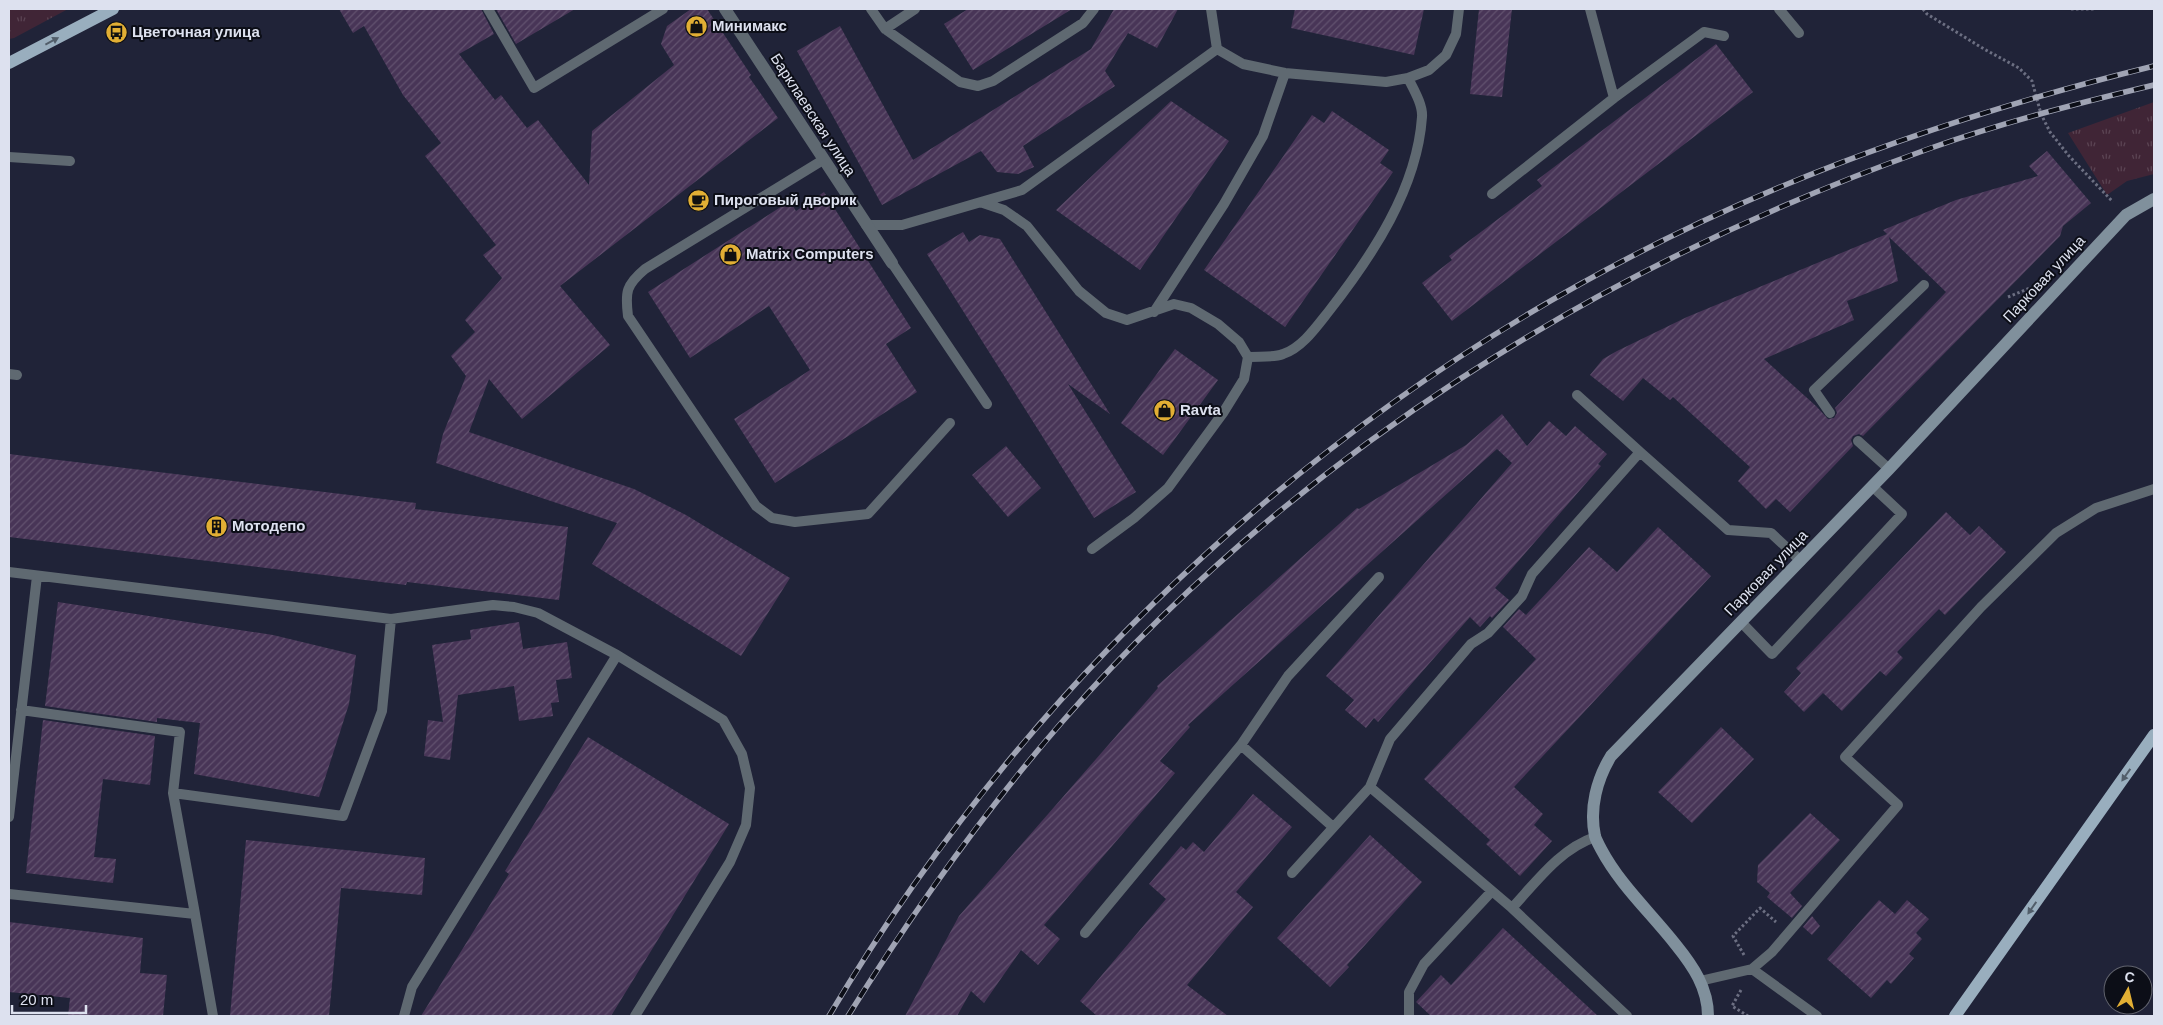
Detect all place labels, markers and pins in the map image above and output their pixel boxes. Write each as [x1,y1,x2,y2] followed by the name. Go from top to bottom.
[684,14,708,38] shop icon: Минимакс
[712,17,787,34] place label: Минимакс
[104,20,128,44] bus stop icon: Цветочная улица
[132,23,260,40] place label: Цветочная улица
[686,188,710,212] cafe icon: Пироговый дворик
[714,191,857,208] place label: Пироговый дворик
[718,242,742,266] shop icon: Matrix Computers
[746,245,874,262] place label: Matrix Computers
[1152,398,1176,422] shop icon: Ravta
[1180,401,1222,418] place label: Ravta
[204,514,228,538] building icon: Мотодепо
[232,517,305,534] place label: Мотодепо

